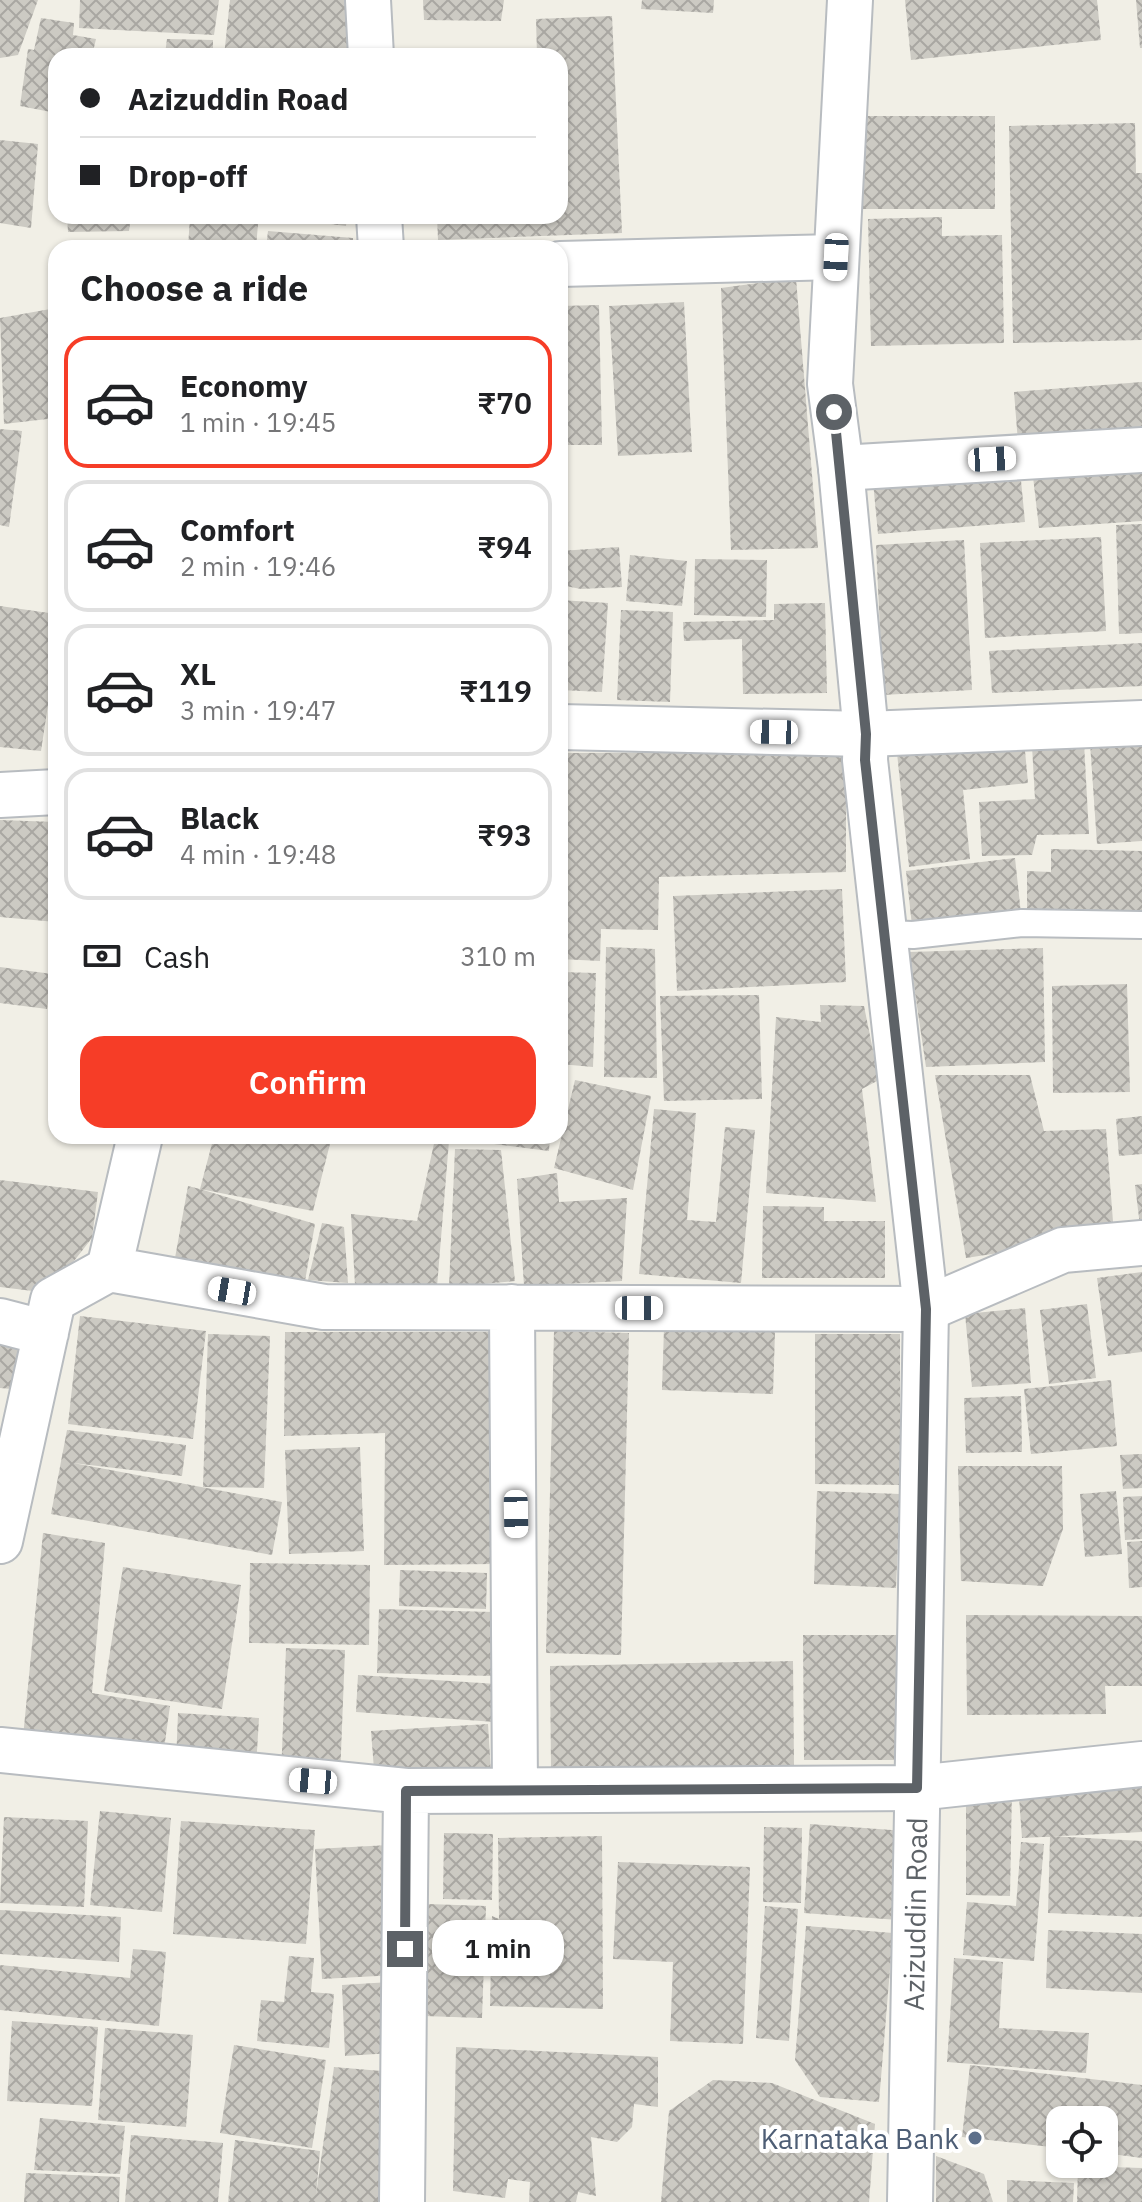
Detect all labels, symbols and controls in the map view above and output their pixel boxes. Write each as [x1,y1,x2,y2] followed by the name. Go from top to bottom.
[128,79,348,118] text: Azizuddin Road
[128,156,247,195] text: Drop-off
[823,232,849,282] car
[80,264,308,311] text: Choose a ride
[84,366,156,438] icon: car
[180,366,308,405] text: Economy
[477,383,532,422] text: ₹70
[816,394,852,430] route start
[180,405,336,439] text: 1 min · 19:45
[967,446,1017,472] car
[84,510,156,582] icon: car
[180,510,295,549] text: Comfort
[477,527,532,566] text: ₹94
[180,549,336,583] text: 2 min · 19:46
[84,654,156,726] icon: car
[180,654,216,693] text: XL
[459,671,532,710] text: ₹119
[180,693,336,727] text: 3 min · 19:47
[750,720,798,744] car
[84,798,156,870] icon: car
[180,798,259,837] text: Black
[477,815,532,854] text: ₹93
[180,837,336,871] text: 4 min · 19:48
[80,934,124,978] icon: cash
[144,937,210,976] text: Cash
[460,939,536,973] text: 310 m
[80,1036,536,1128] button: Confirm
[206,1275,258,1307] car
[615,1296,663,1320] car
[504,1490,528,1538] car
[288,1767,338,1795] car
[895,1817,935,2011] street label: Azizuddin Road
[433,1921,565,1977] callout: 1 min
[387,1931,423,1967] route end
[464,1931,532,1965] text: 1 min
[1046,2106,1118,2178] map controls
[1046,2106,1118,2178] button: locate
[761,2120,959,2157] place label: Karnataka Bank
[966,2129,984,2147] marker: Karnataka Bank

